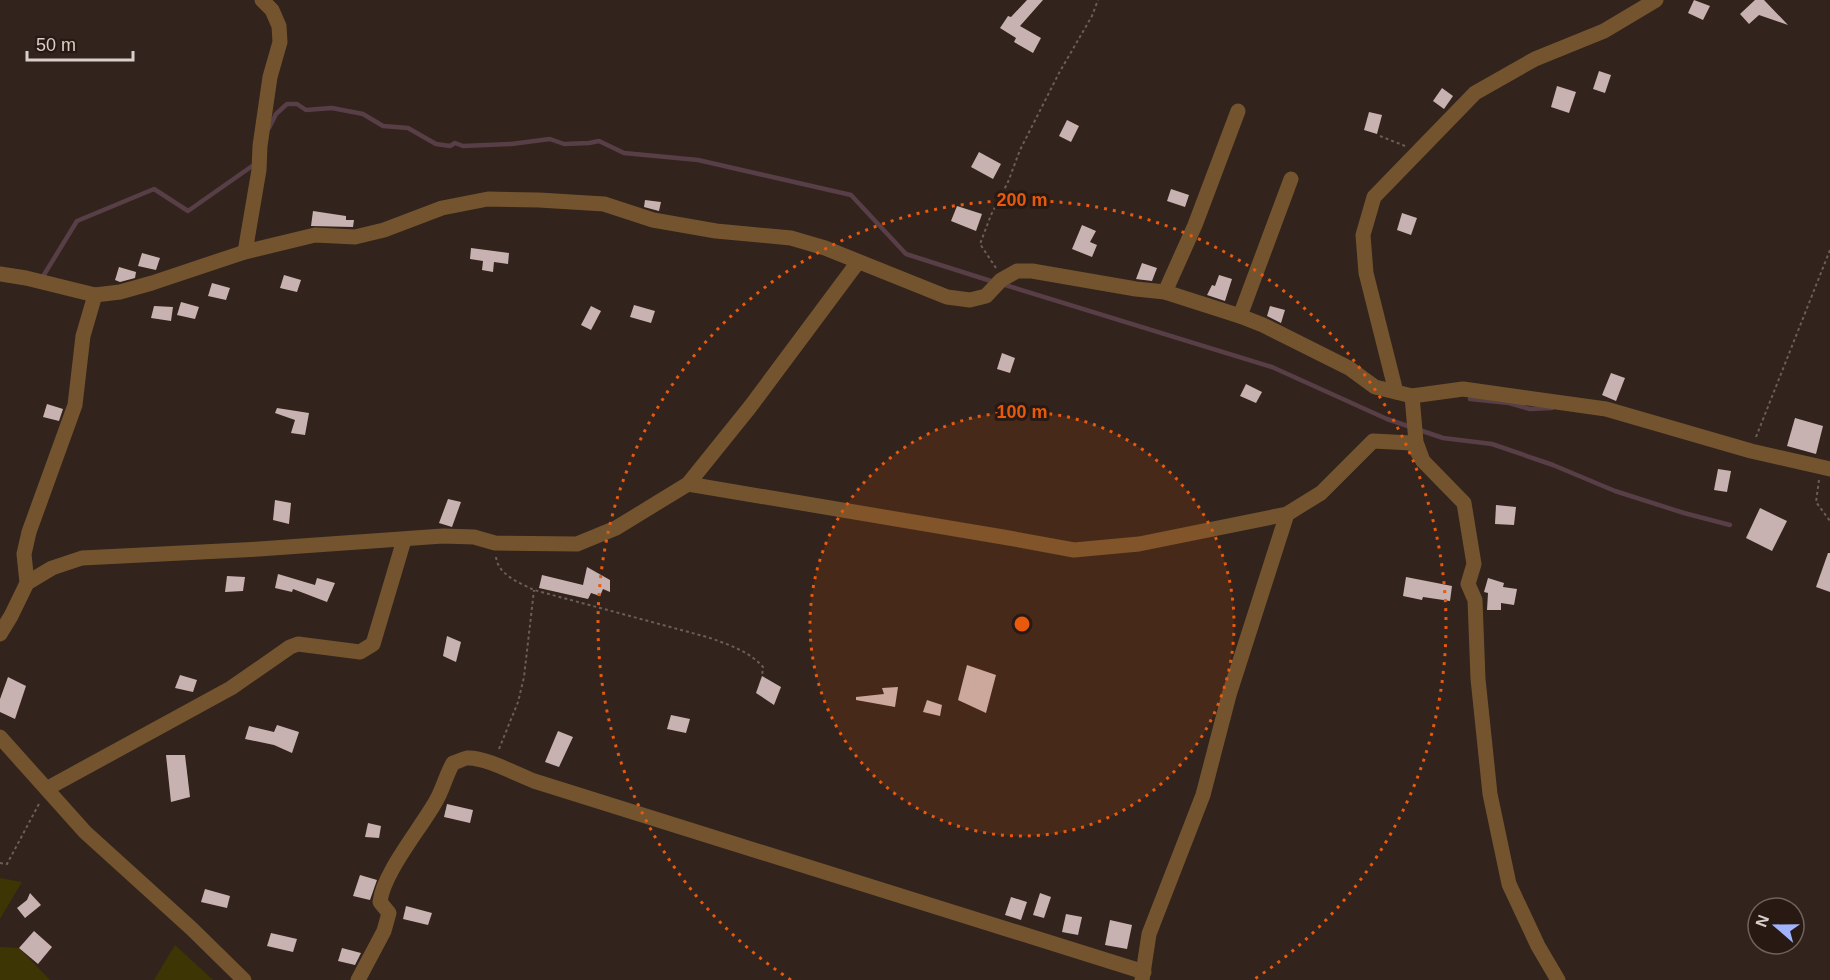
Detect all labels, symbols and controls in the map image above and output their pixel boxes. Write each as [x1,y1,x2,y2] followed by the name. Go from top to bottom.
[27,24,134,62] scale bar
[36,35,76,55] text: 50 m
[996,190,1048,210] text: 200 m
[996,402,1048,422] text: 100 m
[1012,614,1032,634] centre of rings
[1746,896,1806,956] north arrow
[1752,913,1772,929] text: N

